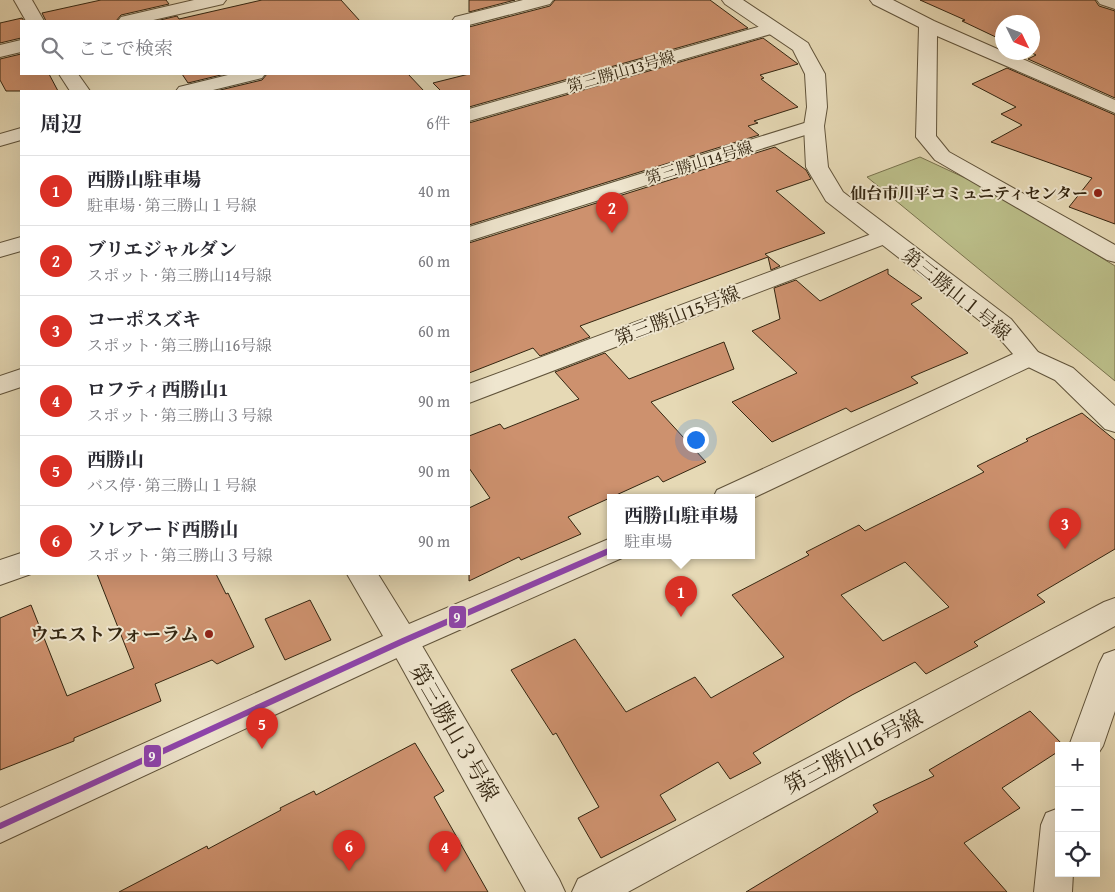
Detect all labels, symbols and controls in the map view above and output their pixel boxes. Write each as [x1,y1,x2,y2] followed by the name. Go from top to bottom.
[995,15,1040,60] north arrow
[20,20,470,75] search box
[38,34,66,62] icon: search
[78,34,173,62] text: ここで検索
[564,44,678,98] street label: 第三勝山13号線
[40,108,82,139] text: 周辺
[426,111,450,135] text: 6件
[642,134,756,190] street label: 第三勝山14号線
[87,165,201,193] text: 西勝山駐車場
[52,179,60,203] text: 1
[418,179,450,203] text: 40 m
[850,181,1088,205] place label: 仙台市川平コミュニティセンター
[1092,187,1104,199] marker: 仙台市川平コミュニティセンター
[596,192,628,233] pin: 2
[87,193,257,217] text: 駐車場 · 第三勝山１号線
[87,235,237,263] text: ブリエジャルダン
[897,241,1017,347] street label: 第三勝山１号線
[52,249,60,273] text: 2
[418,249,450,273] text: 60 m
[87,263,272,287] text: スポット · 第三勝山14号線
[610,278,744,352] street label: 第三勝山15号線
[87,305,201,333] text: コーポスズキ
[52,319,60,343] text: 3
[418,319,450,343] text: 60 m
[87,333,272,357] text: スポット · 第三勝山16号線
[87,375,228,403] text: ロフティ西勝山1
[52,389,60,413] text: 4
[418,389,450,413] text: 90 m
[87,403,273,427] text: スポット · 第三勝山３号線
[683,427,709,453] your location
[87,445,144,473] text: 西勝山
[52,459,60,483] text: 5
[418,459,450,483] text: 90 m
[87,473,257,497] text: バス停 · 第三勝山１号線
[607,494,755,559] popup
[624,501,738,529] text: 西勝山駐車場
[1049,508,1081,549] pin: 3
[87,515,238,543] text: ソレアード西勝山
[52,529,60,553] text: 6
[418,529,450,553] text: 90 m
[624,529,672,553] text: 駐車場
[87,543,273,567] text: スポット · 第三勝山３号線
[665,576,697,617] pin: 1
[448,605,467,629] line badge: 9
[453,607,461,627] text: 9
[30,620,199,648] place label: ウエストフォーラム
[203,628,215,640] marker: ウエストフォーラム
[403,657,507,807] street label: 第三勝山３号線
[778,701,928,801] street label: 第三勝山16号線
[246,708,278,749] pin: 5
[1055,742,1100,877] map controls
[1055,742,1100,787] button: +
[143,744,162,768] line badge: 9
[148,746,156,766] text: 9
[1055,787,1100,832] button: −
[333,830,365,871] pin: 6
[429,831,461,872] pin: 4
[1055,832,1100,877] button: locate

